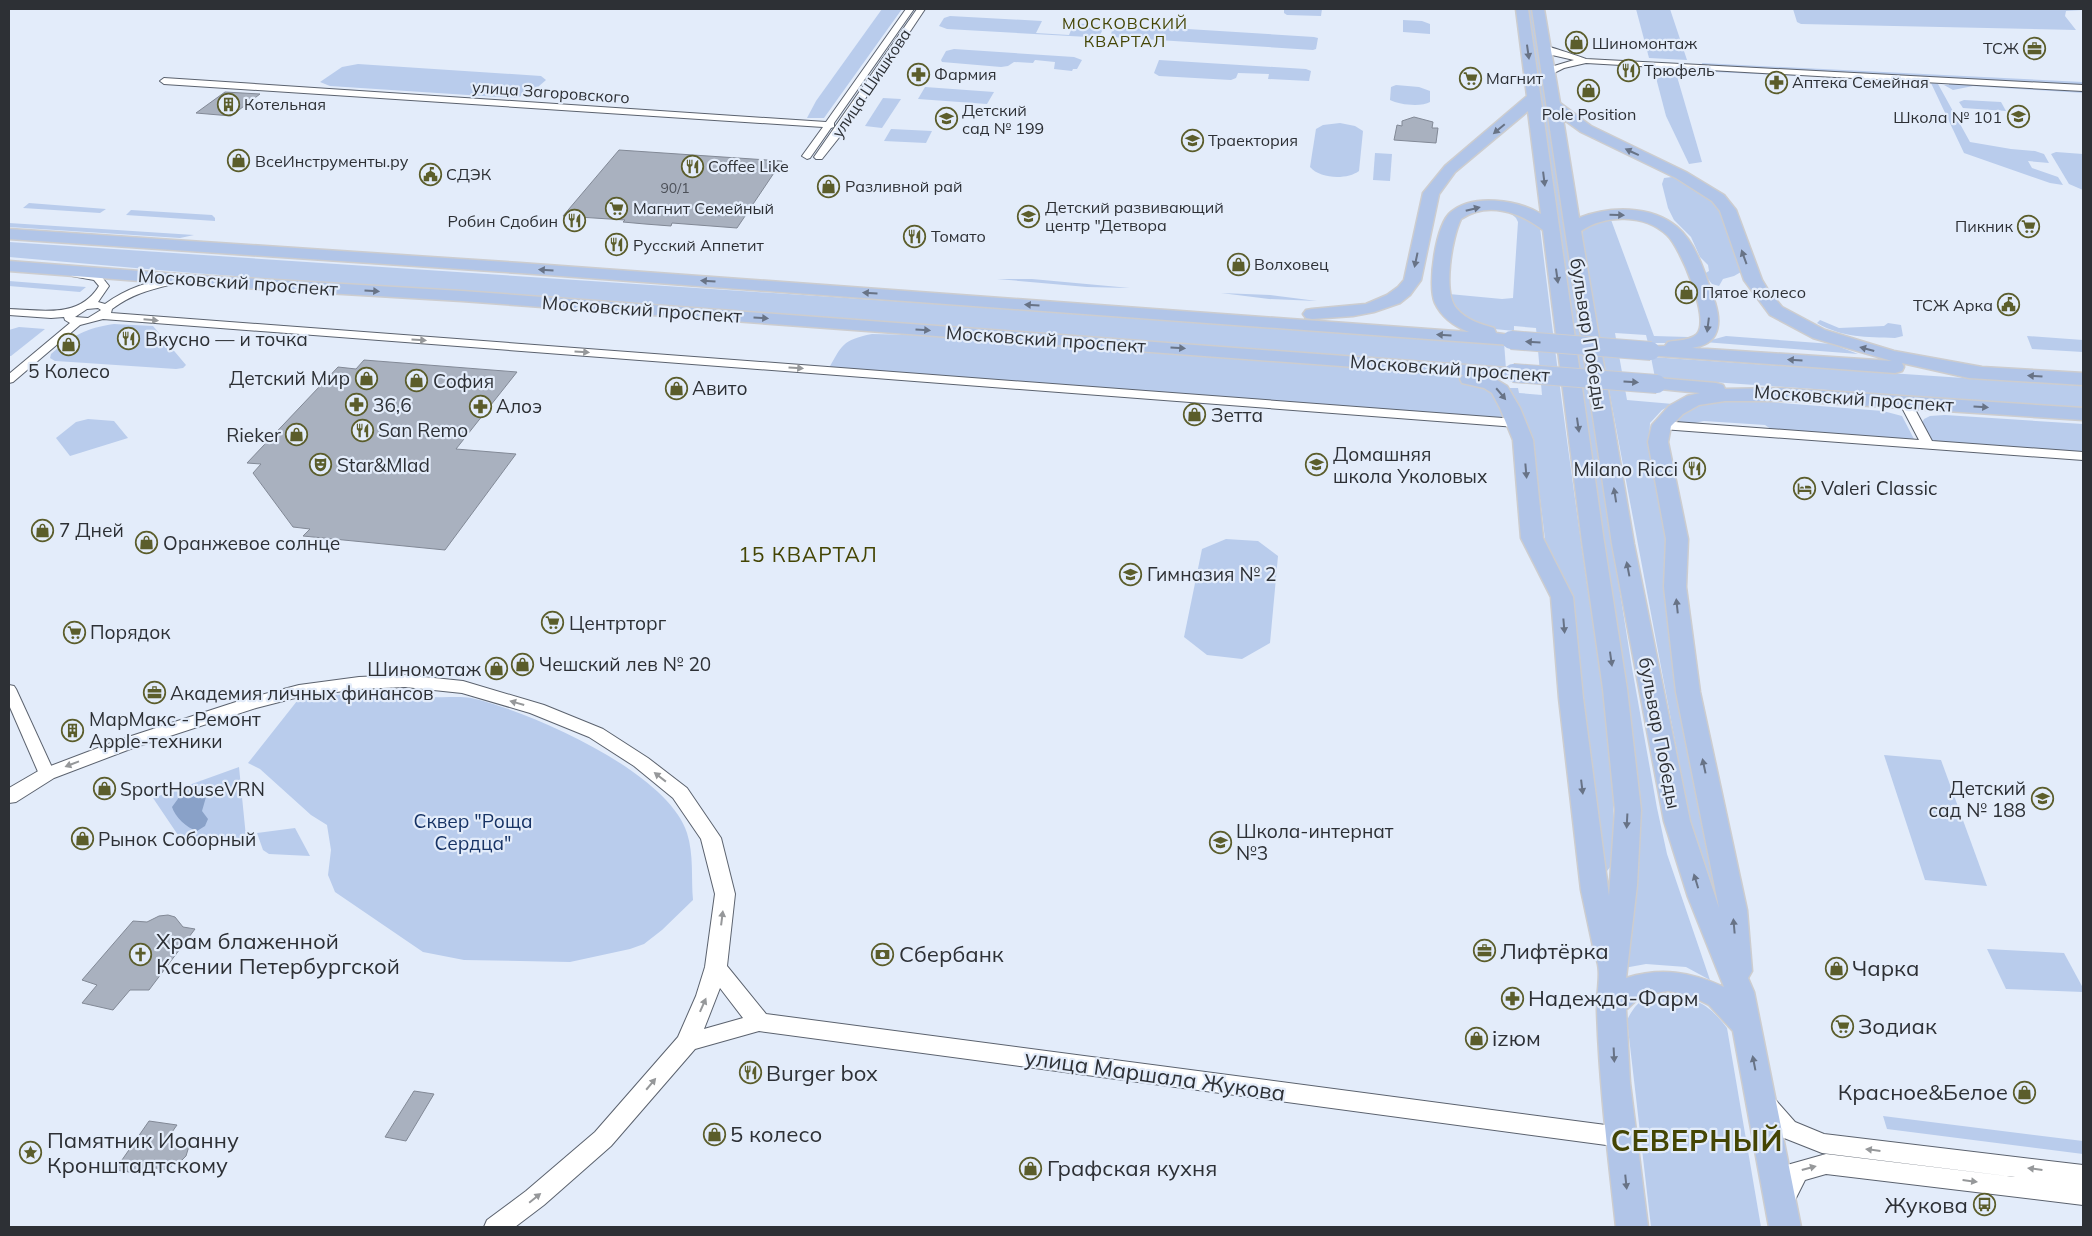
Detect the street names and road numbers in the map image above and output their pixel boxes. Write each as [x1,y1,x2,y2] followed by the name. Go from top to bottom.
[827,25,915,141] street label: улица Шишкова
[472,77,630,107] street label: улица Загоровского
[1565,256,1613,412] street label: бульвар Победы
[137,263,339,301] street label: Московский проспект
[541,290,743,328] street label: Московский проспект
[945,320,1147,358] street label: Московский проспект
[1349,349,1551,387] street label: Московский проспект
[1753,379,1955,417] street label: Московский проспект
[1634,655,1686,811] street label: бульвар Победы
[1023,1043,1287,1107] street label: улица Маршала Жукова

